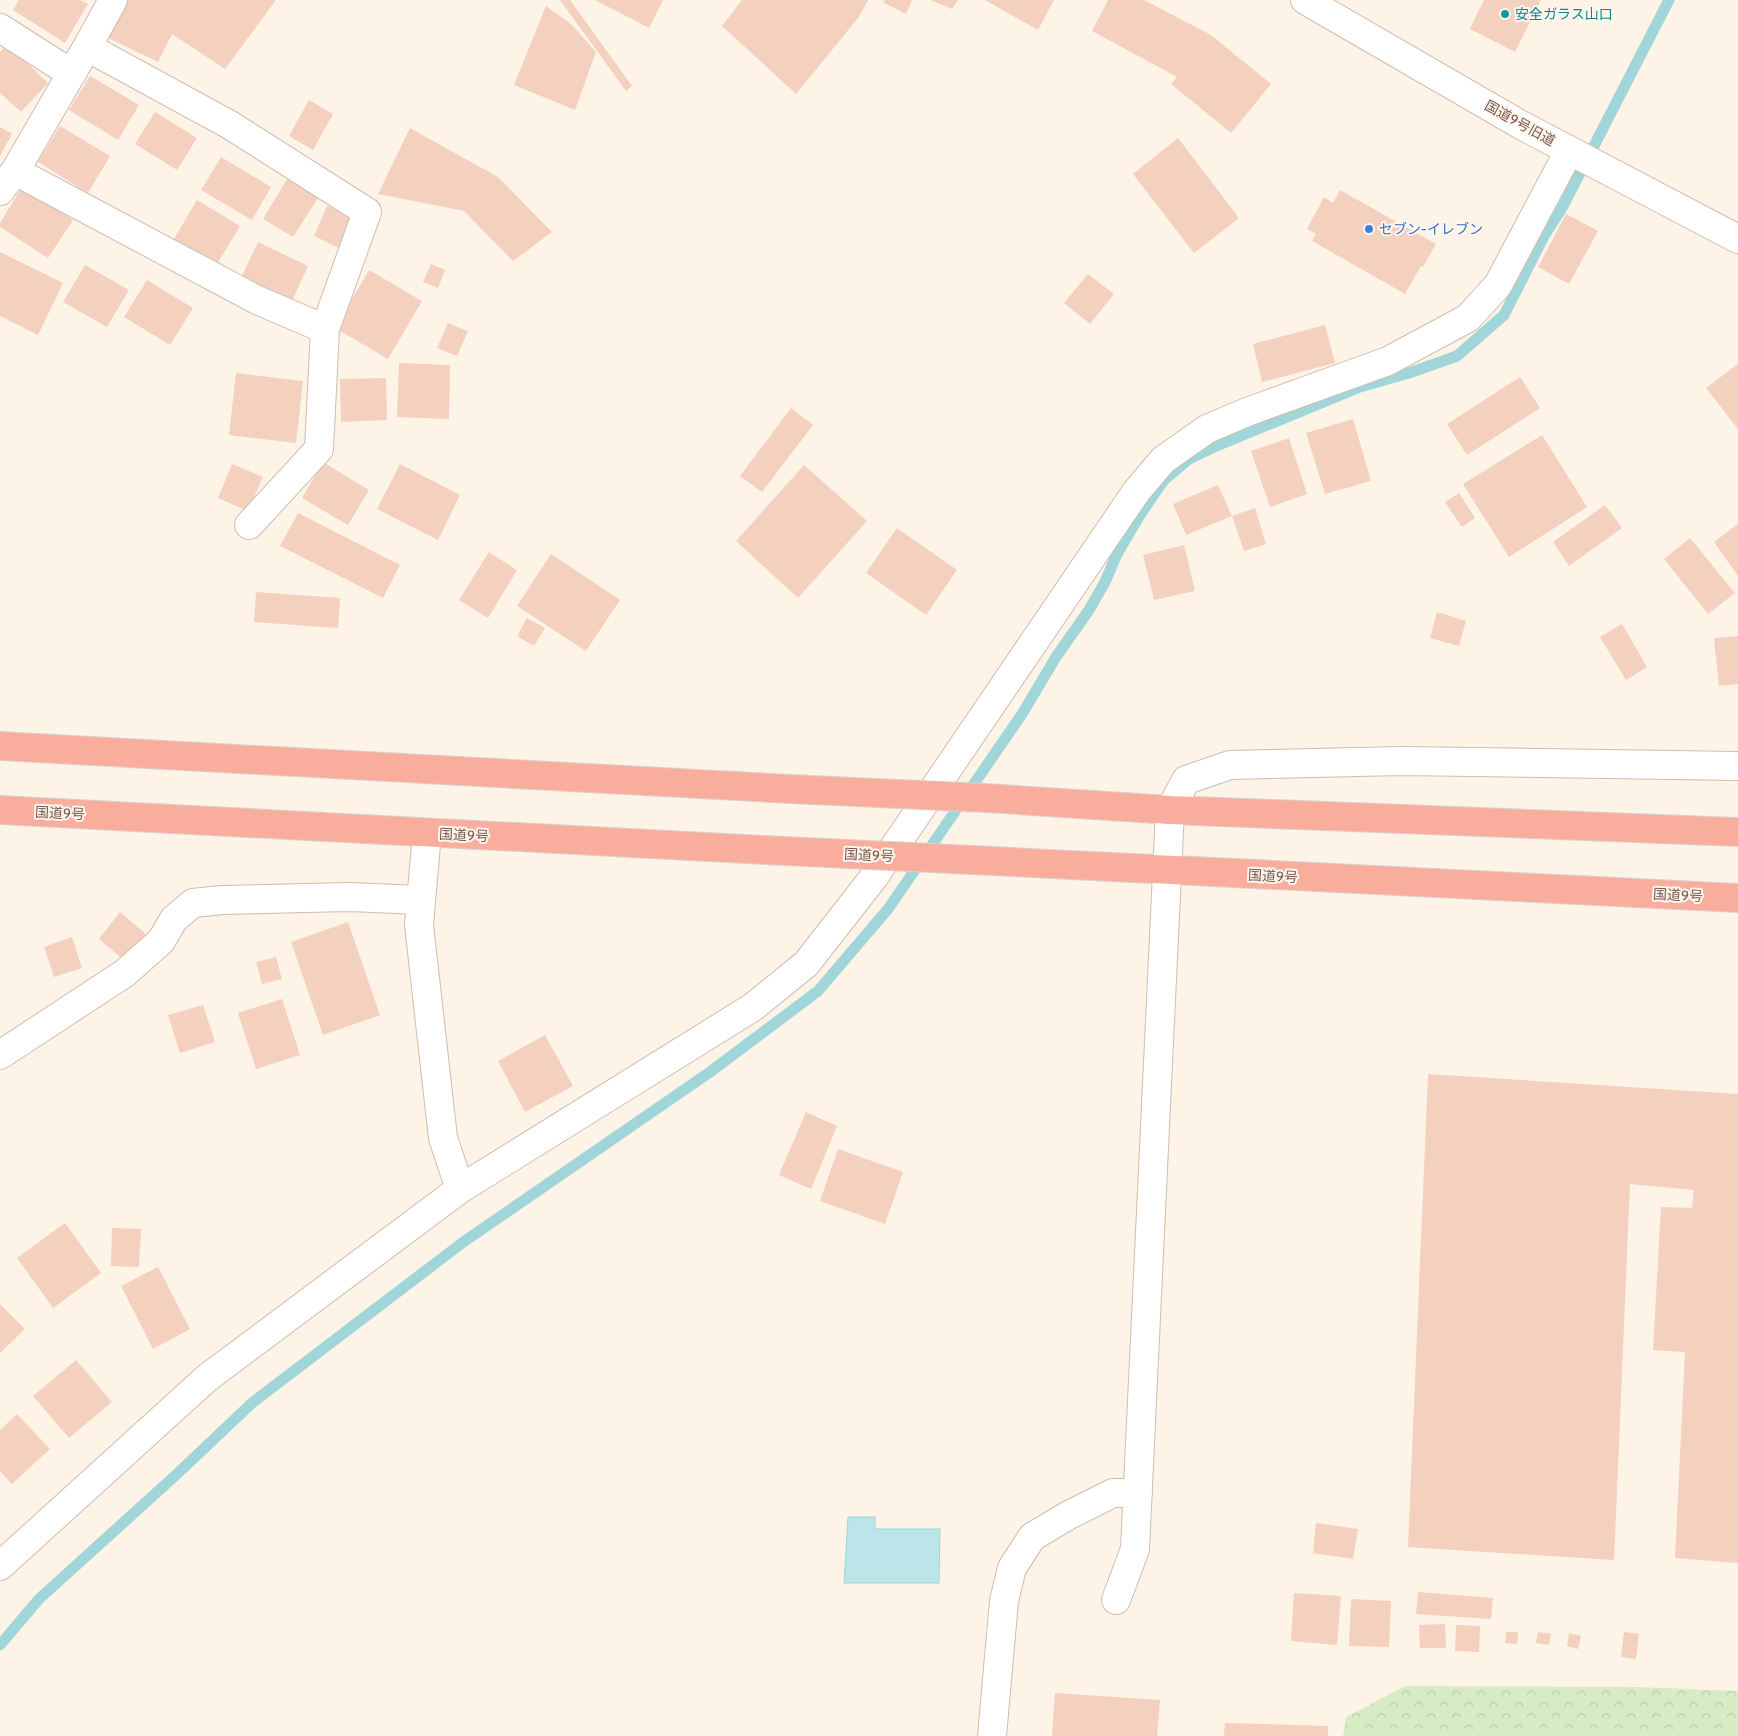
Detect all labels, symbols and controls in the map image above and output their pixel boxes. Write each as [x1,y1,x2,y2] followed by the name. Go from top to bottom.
[1515,5,1613,23] place label: 安全ガラス山口
[1499,8,1511,20] marker: 安全ガラス山口
[1482,96,1558,150] street label: 国道9号旧道
[1379,220,1483,238] place label: セブン-イレブン
[1363,223,1375,235] marker: セブン-イレブン
[35,803,85,823] street label: 国道9号
[439,825,489,845] street label: 国道9号
[844,845,894,865] street label: 国道9号
[1248,866,1298,886] street label: 国道9号
[1653,885,1703,905] street label: 国道9号

